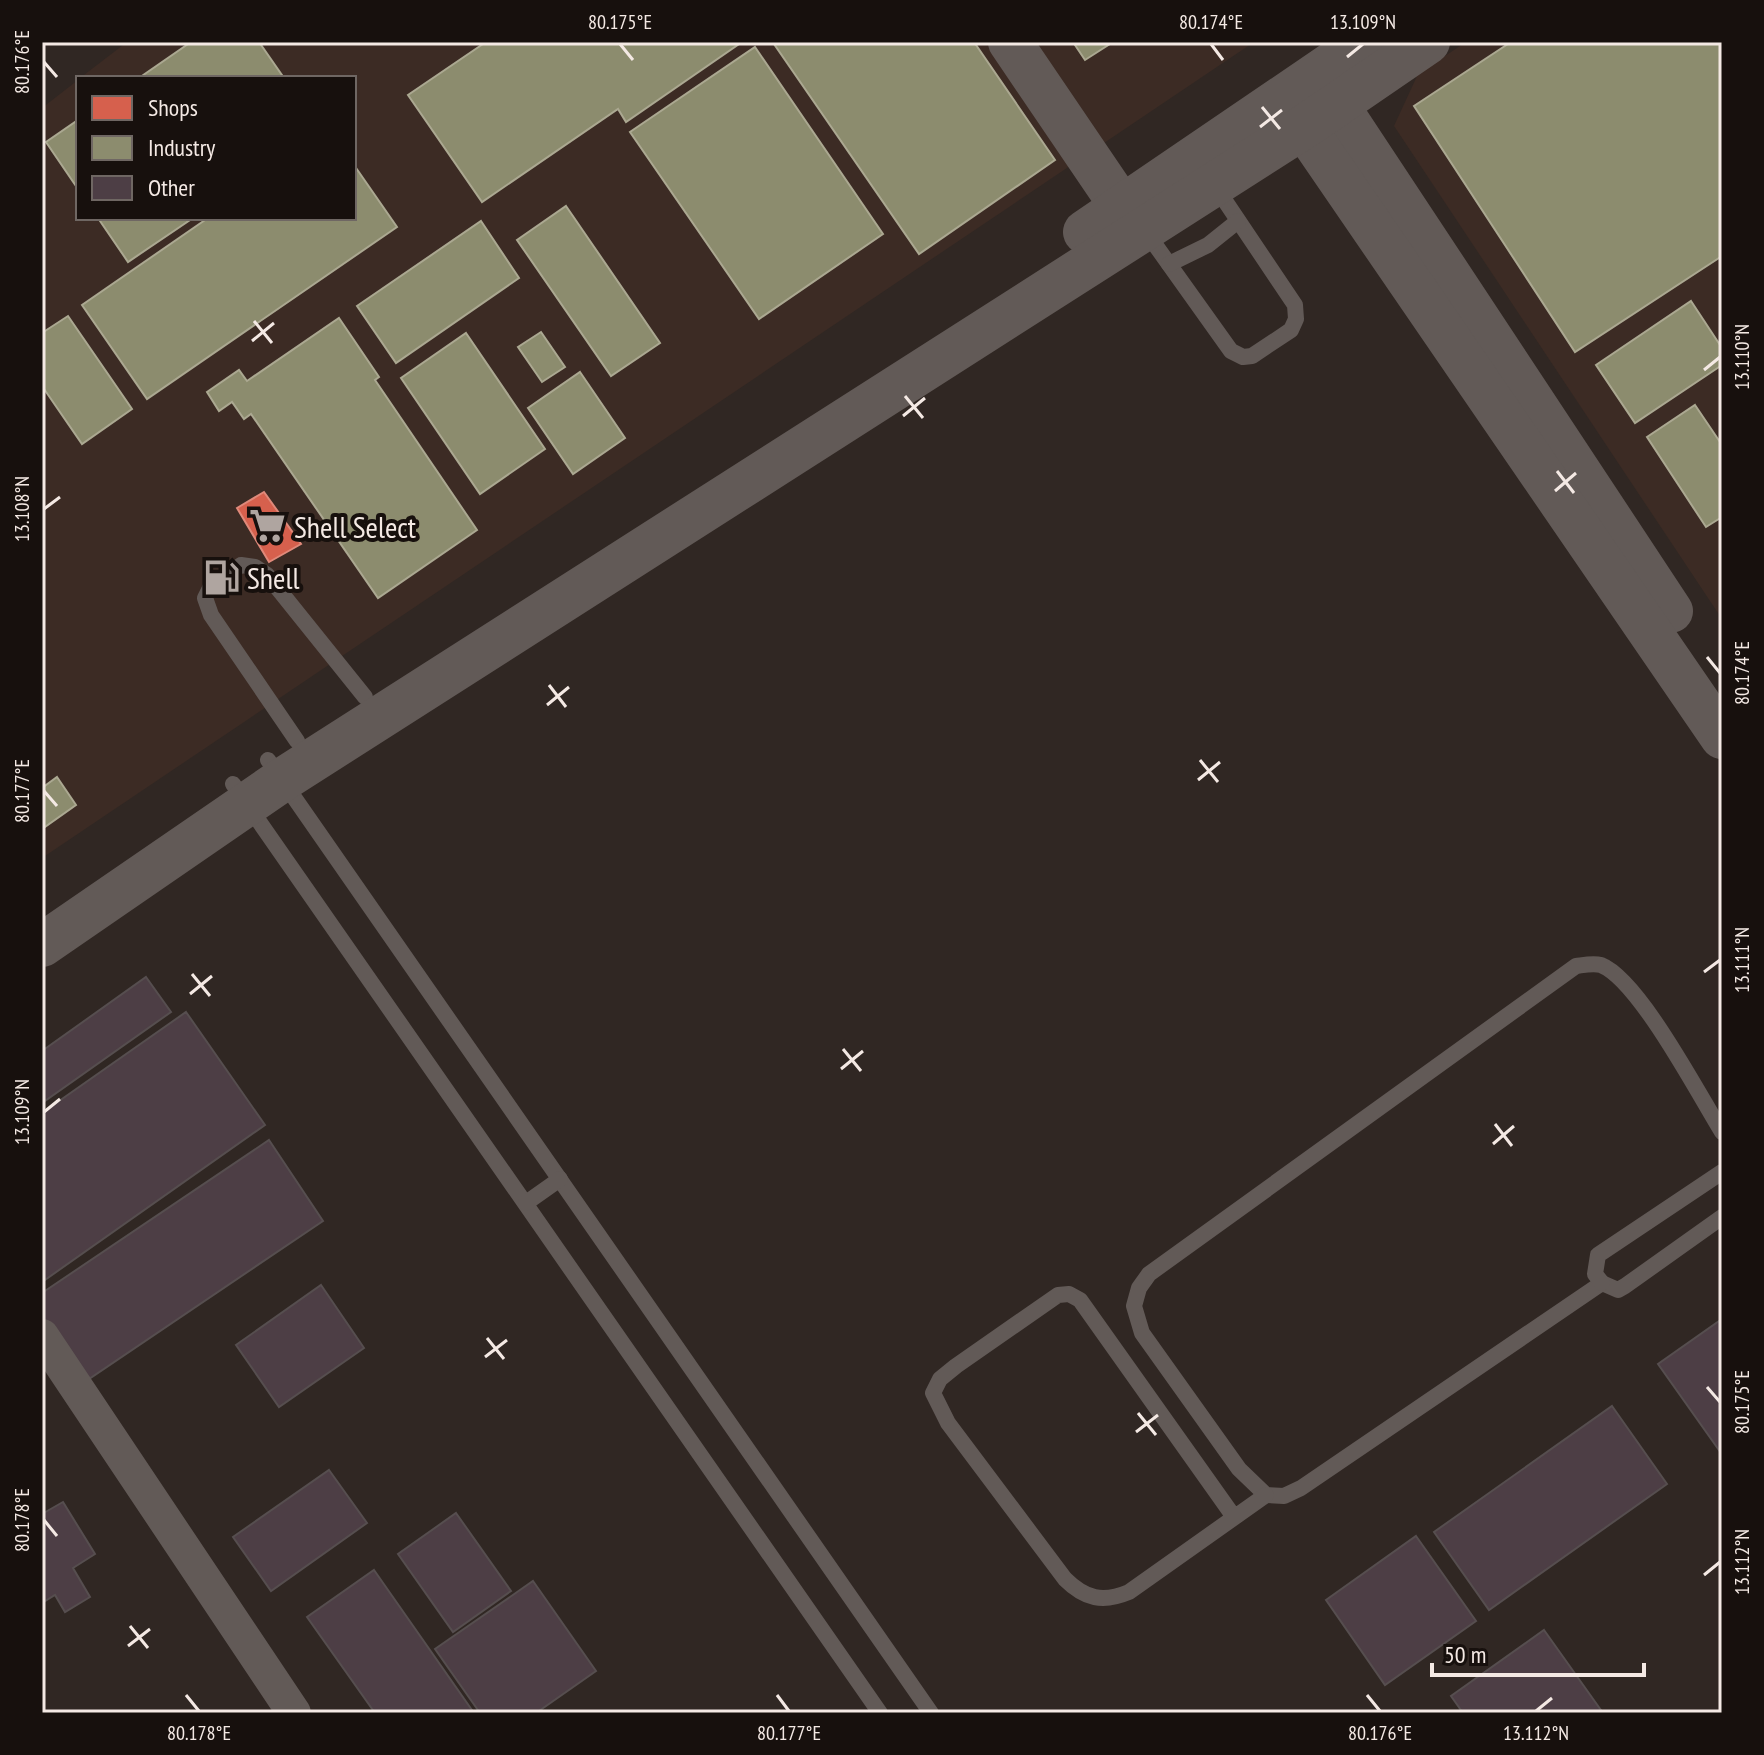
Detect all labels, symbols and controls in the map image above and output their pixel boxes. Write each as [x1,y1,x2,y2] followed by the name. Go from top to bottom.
[588,9,652,35] text: 80.175°E
[1179,9,1243,35] text: 80.174°E
[1330,9,1396,35] text: 13.109°N
[9,30,35,94] text: 80.176°E
[76,76,356,220] legend
[148,92,198,123] text: Shops
[148,132,215,163] text: Industry
[148,172,195,203] text: Other
[1729,324,1755,390] text: 13.110°N
[9,476,35,542] text: 13.108°N
[249,507,287,545] supermarket icon: Shell Select
[294,507,417,546] place label: Shell Select
[202,558,240,596] fuel station icon: Shell
[247,558,299,597] place label: Shell
[1729,641,1755,705] text: 80.174°E
[9,759,35,823] text: 80.177°E
[1729,927,1755,993] text: 13.111°N
[9,1079,35,1145] text: 13.109°N
[1729,1370,1755,1434] text: 80.175°E
[9,1488,35,1552] text: 80.178°E
[1729,1529,1755,1595] text: 13.112°N
[1432,1627,1644,1677] scale bar
[1444,1639,1486,1670] text: 50 m
[167,1720,231,1746] text: 80.178°E
[757,1720,821,1746] text: 80.177°E
[1348,1720,1412,1746] text: 80.176°E
[1503,1720,1569,1746] text: 13.112°N

